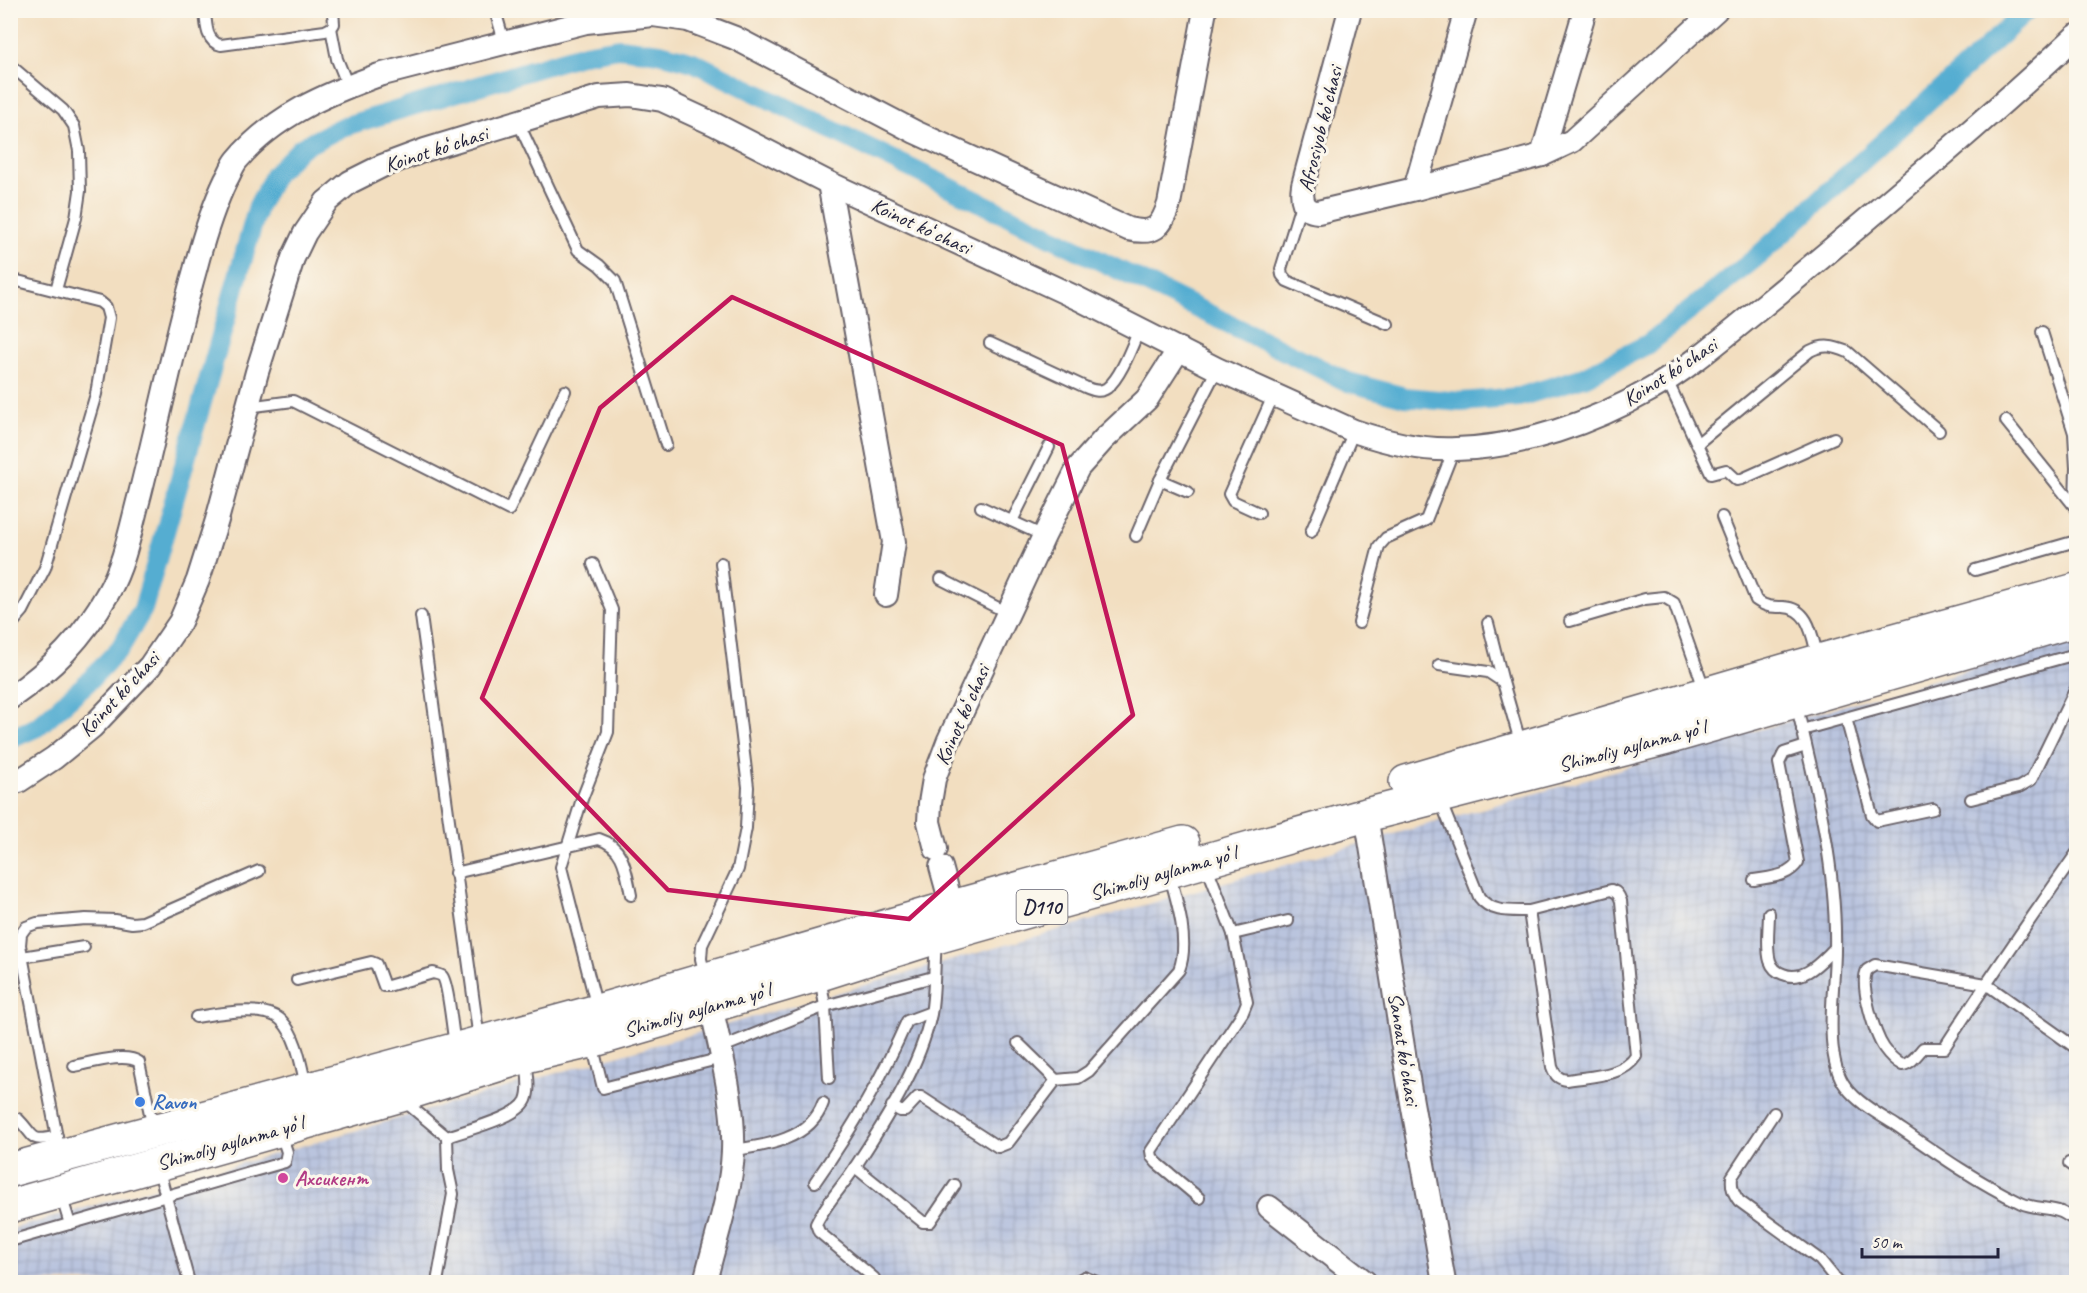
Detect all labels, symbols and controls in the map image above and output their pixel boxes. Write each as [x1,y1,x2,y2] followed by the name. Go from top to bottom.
[1292,61,1349,194] street label: Afrosiyob koʻchasi
[381,119,494,178] street label: Koinot koʻchasi
[867,192,978,262] street label: Koinot koʻchasi
[1618,330,1724,412] street label: Koinot koʻchasi
[73,644,167,742] street label: Koinot koʻchasi
[928,658,997,769] street label: Koinot koʻchasi
[1556,713,1712,778] street label: Shimoliy aylanma yoʻl
[1087,839,1243,906] street label: Shimoliy aylanma yoʻl
[1016,890,1068,924] road number: D110
[621,976,777,1043] street label: Shimoliy aylanma yoʻl
[1382,991,1426,1110] street label: Sanoat koʻchasi
[152,1089,197,1115] place label: Ravon
[133,1095,147,1109] marker: Ravon
[154,1109,310,1176] street label: Shimoliy aylanma yoʻl
[295,1165,370,1191] place label: Ахсикент
[276,1171,290,1185] marker: Ахсикент
[1862,1221,1998,1259] scale bar
[1871,1231,1904,1253] text: 50 m

